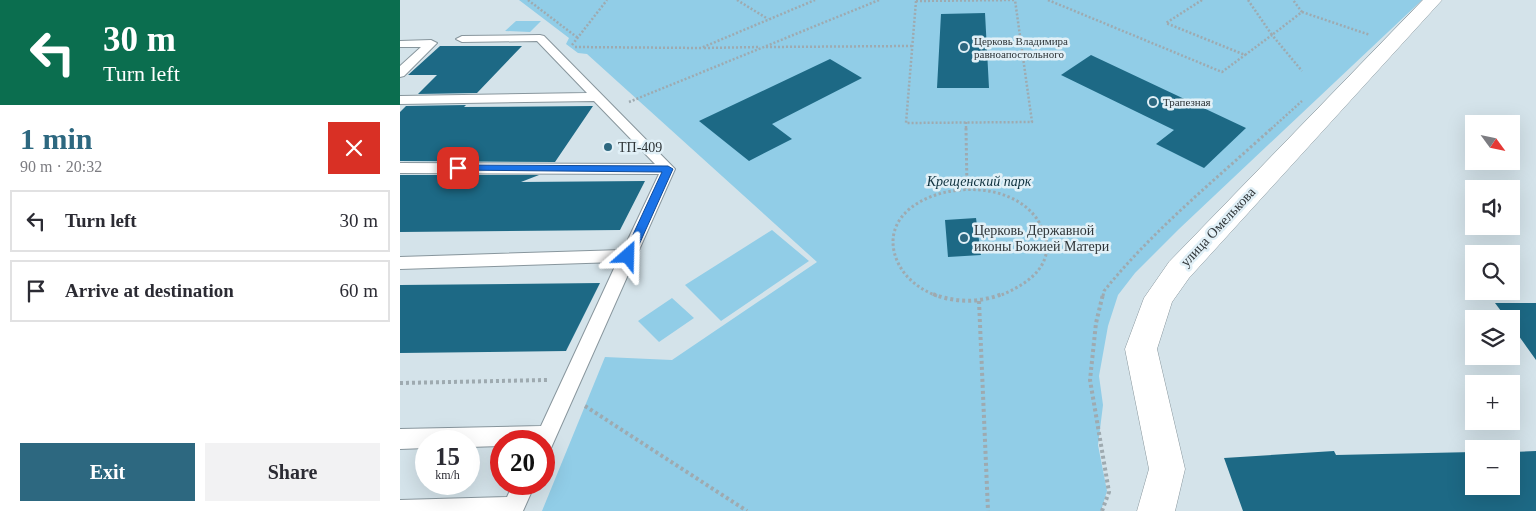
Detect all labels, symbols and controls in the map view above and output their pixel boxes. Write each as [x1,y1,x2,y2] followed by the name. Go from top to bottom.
[20,20,85,85] icon: left
[103,20,176,59] text: 30 m
[974,35,1068,60] place label: Церковь Владимира равноапостольного
[958,41,970,53] marker: Церковь Владимира равноапостольного
[103,61,180,86] text: Turn left
[1147,96,1159,108] marker: Трапезная
[1163,96,1211,108] place label: Трапезная
[1465,115,1520,170] north arrow
[1465,115,1520,495] map controls
[20,122,93,155] text: 1 min
[328,122,380,174] button: close
[618,140,662,155] place label: ТП-409
[602,141,614,153] marker: ТП-409
[437,147,479,189] pin
[444,154,472,182] icon: arrive
[20,158,102,175] text: 90 m · 20:32
[926,174,1032,189] park label: Крещенский парк
[1465,180,1520,235] button: sound
[1178,184,1259,270] street label: улица Омелькова
[22,207,50,235] icon: left
[65,210,137,231] text: Turn left
[339,210,378,231] text: 30 m
[974,223,1110,254] place label: Церковь Державной иконы Божией Матери
[601,229,653,281] position arrow
[958,232,970,244] marker: Церковь Державной иконы Божией Матери
[1465,245,1520,300] button: search
[22,277,50,305] icon: arrive
[65,280,234,301] text: Arrive at destination
[339,280,378,301] text: 60 m
[1465,310,1520,365] button: layers
[1465,375,1520,430] button: +
[490,430,555,495] speed limit sign: 20
[1465,440,1520,495] button: −
[20,443,195,501] button: Exit
[205,443,380,501] button: Share
[435,443,460,470] text: 15
[435,468,460,482] text: km/h

